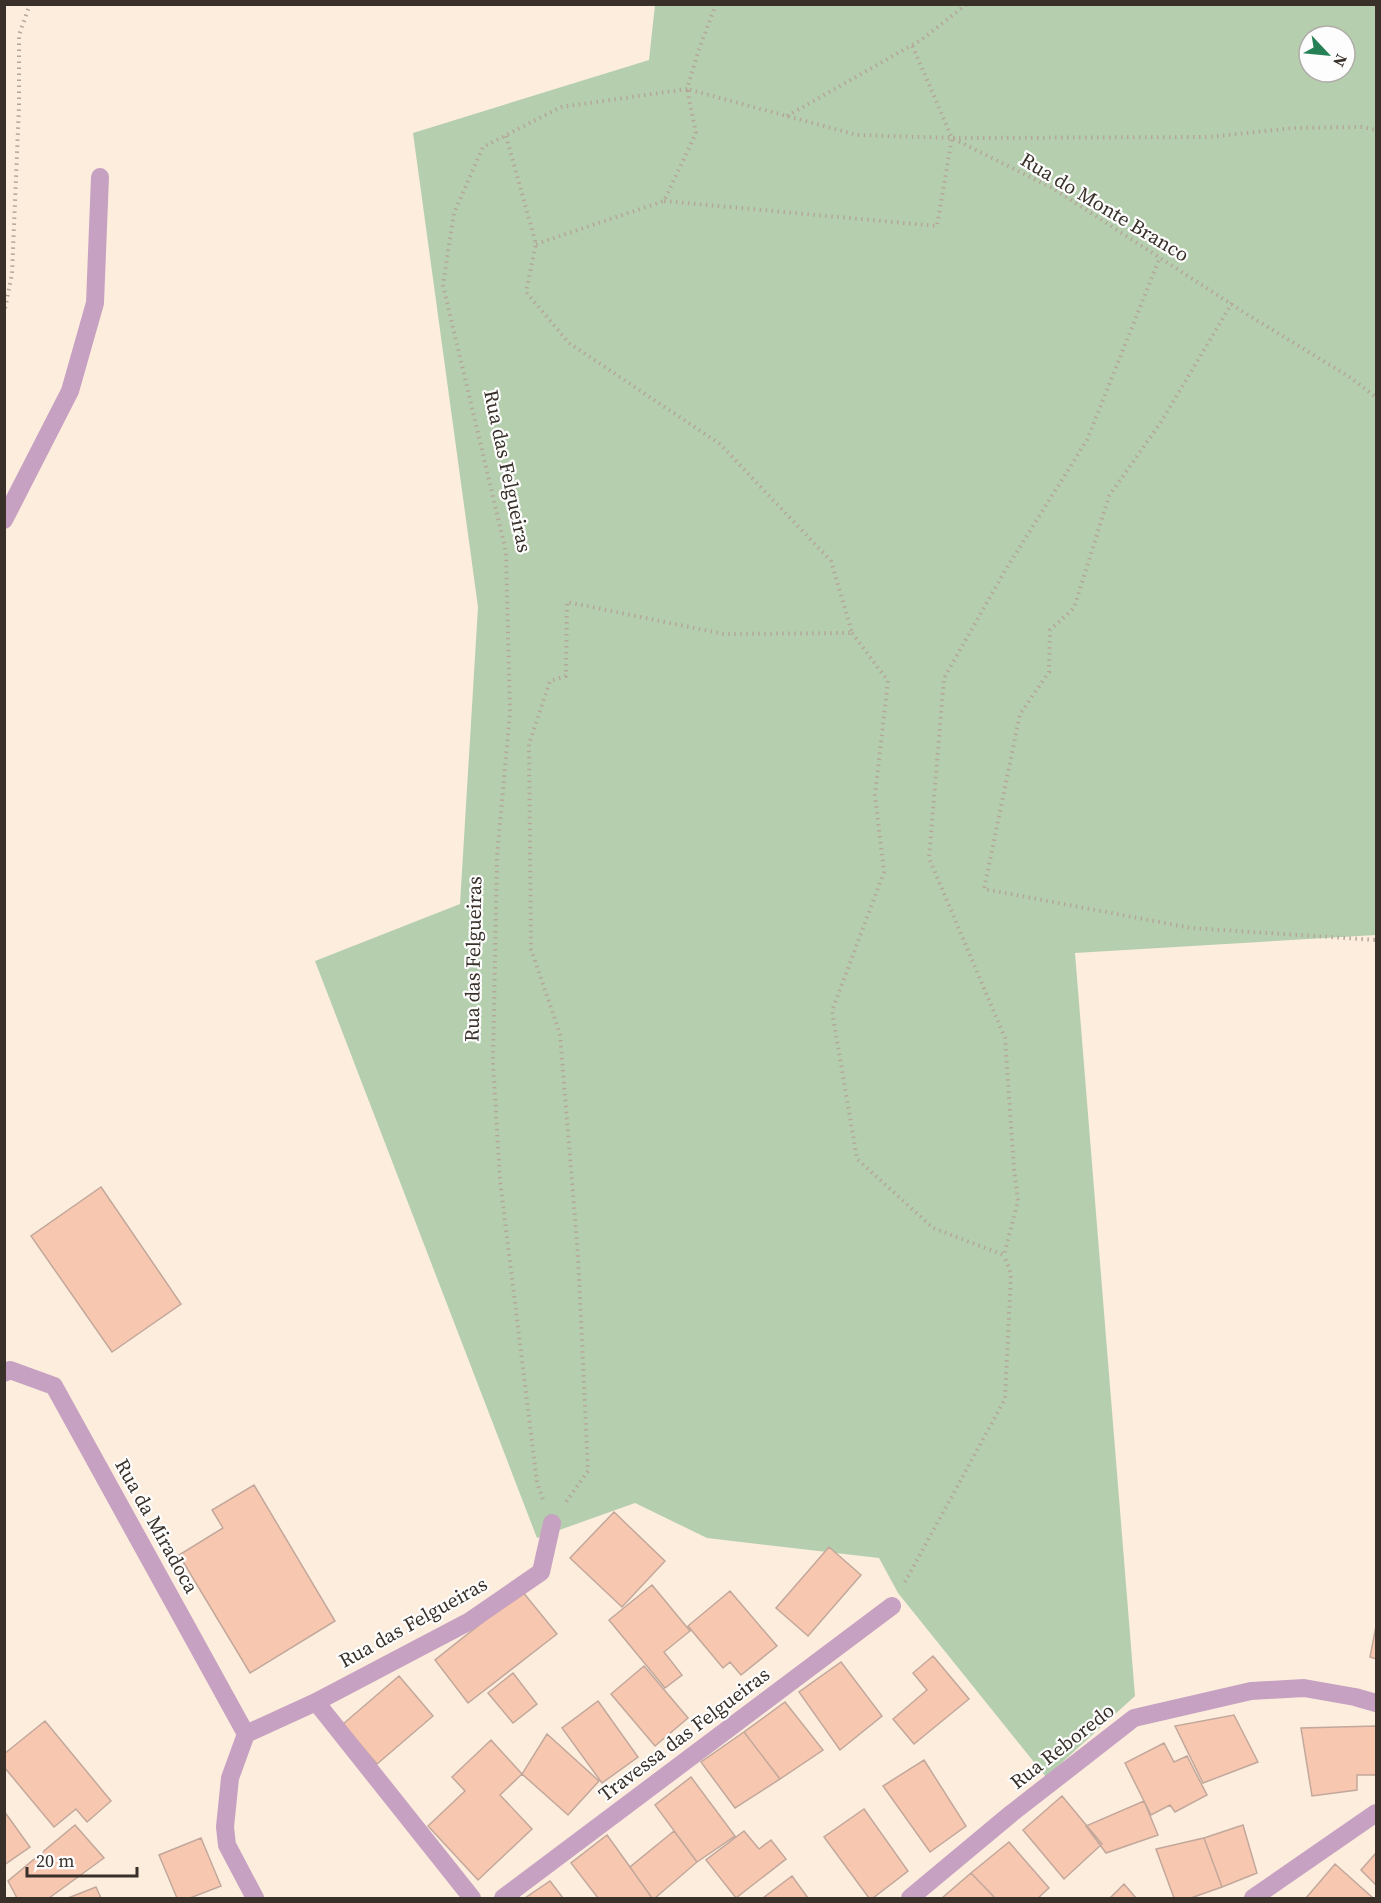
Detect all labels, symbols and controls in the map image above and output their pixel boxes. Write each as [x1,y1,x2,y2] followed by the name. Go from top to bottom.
[1297,24,1357,84] north arrow
[1328,51,1353,71] text: N
[1015,146,1195,268] street label: Rua do Monte Branco
[477,387,539,555] street label: Rua das Felgueiras
[458,876,488,1042] street label: Rua das Felgueiras
[108,1454,206,1599] street label: Rua da Miradoca
[334,1570,492,1674] street label: Rua das Felgueiras
[593,1660,775,1808] street label: Travessa das Felgueiras
[1004,1696,1120,1796] street label: Rua Reboredo
[27,1840,136,1878] scale bar
[36,1848,74,1873] text: 20 m

